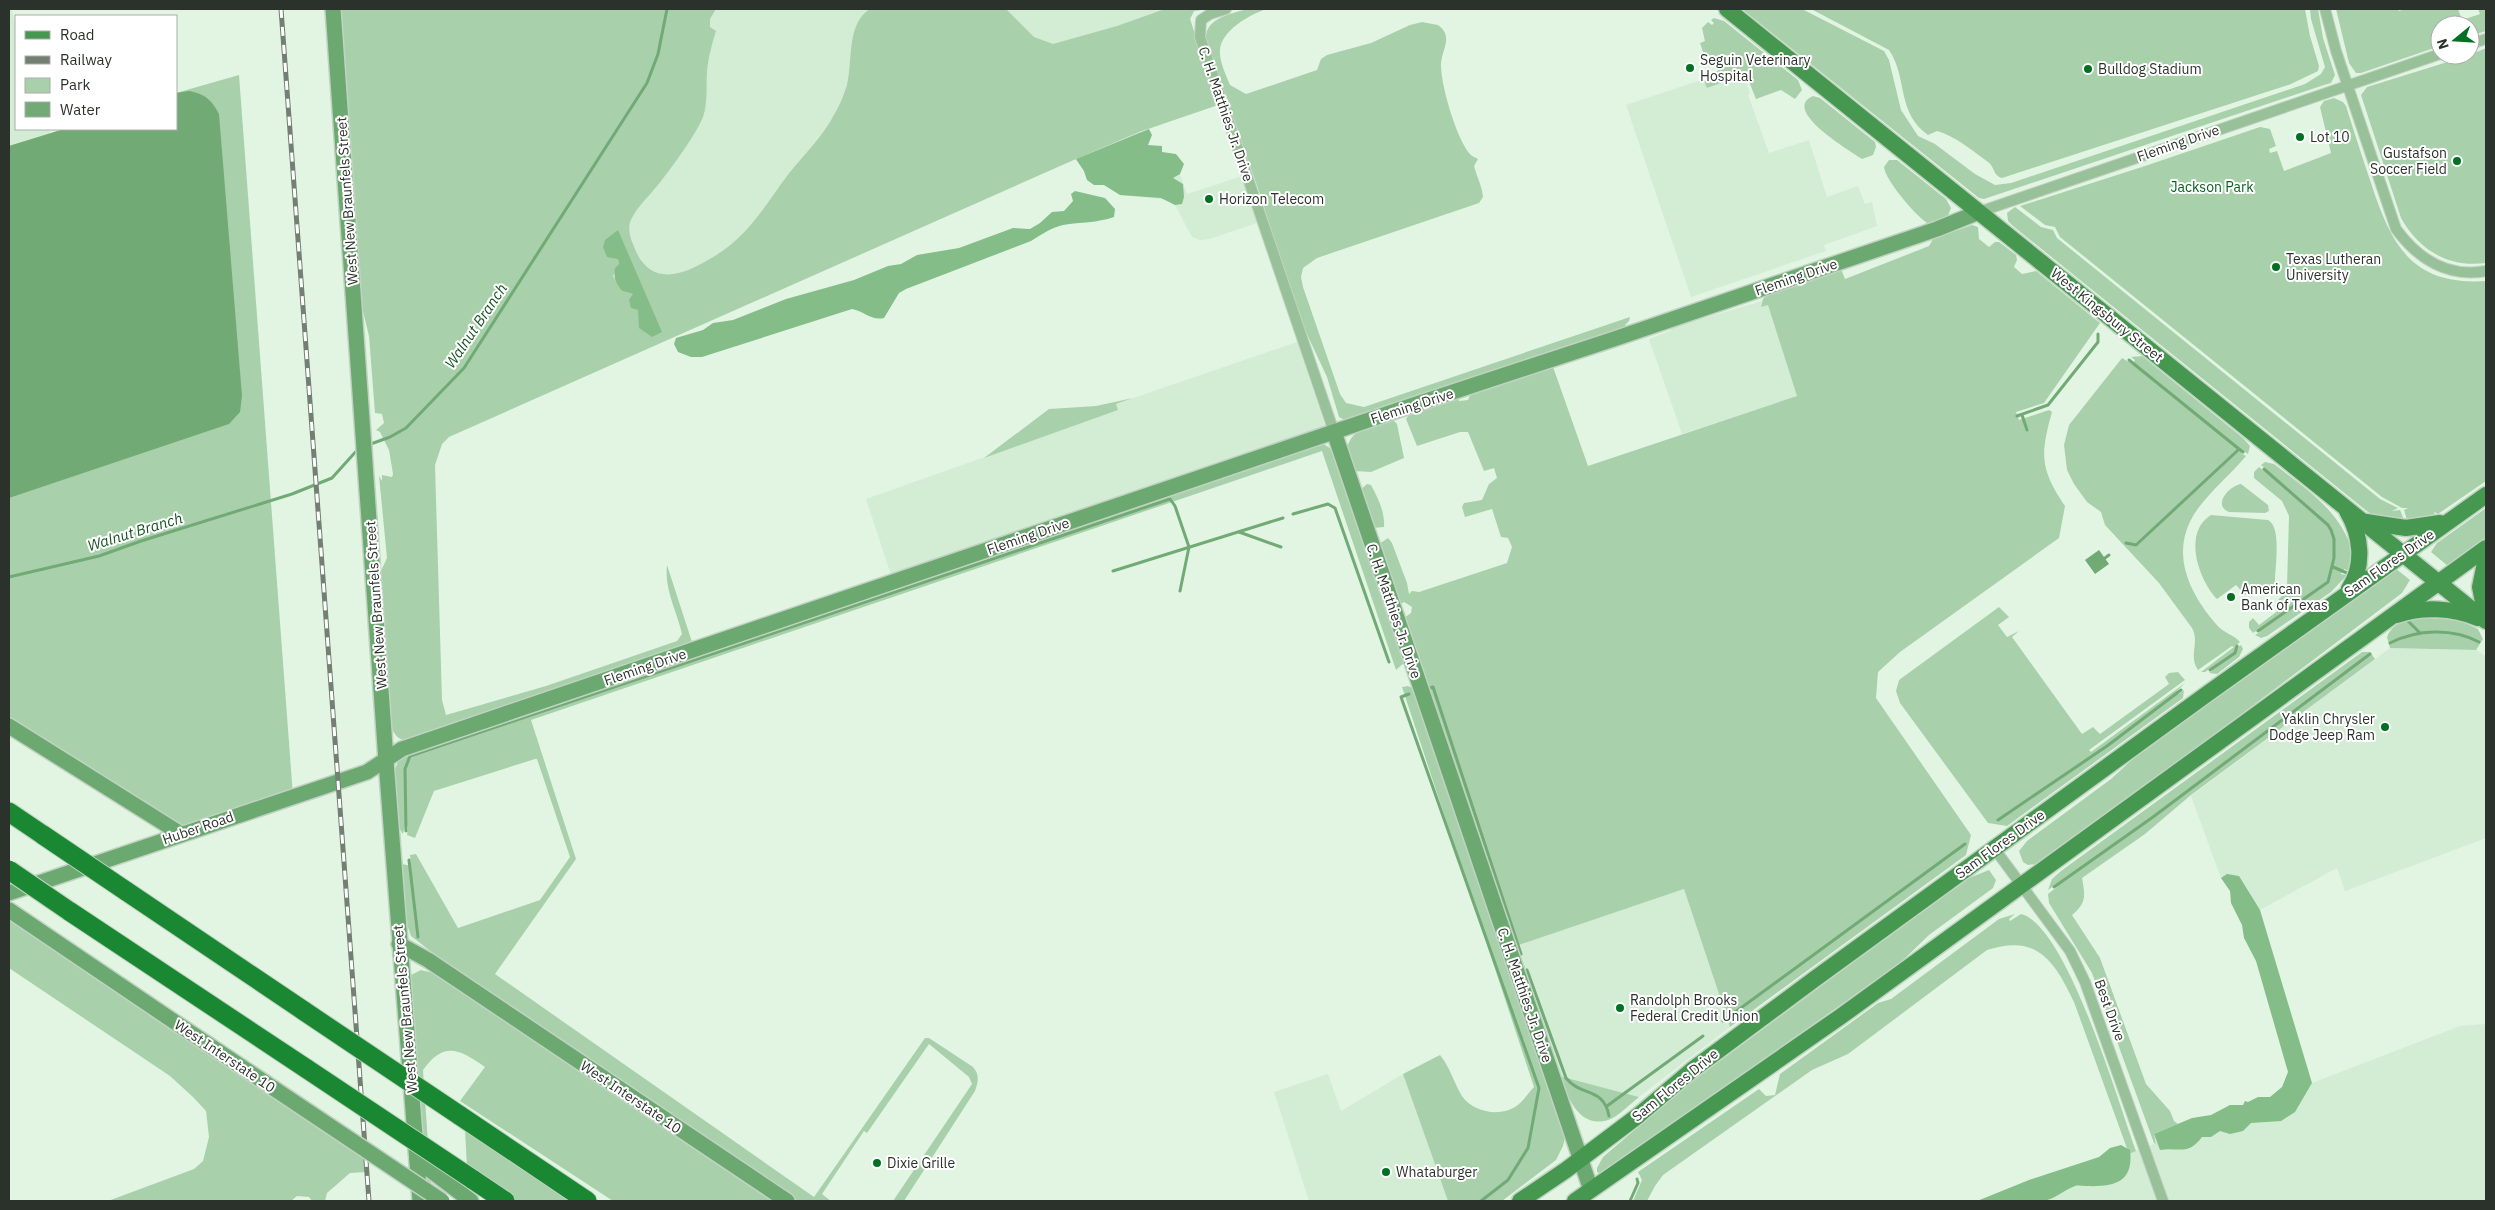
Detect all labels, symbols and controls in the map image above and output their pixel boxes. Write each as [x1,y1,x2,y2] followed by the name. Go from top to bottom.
[15,15,178,130] legend
[2430,15,2480,65] north arrow
[60,25,95,44] text: Road
[2433,36,2453,52] text: N
[1194,44,1258,184] street label: C. H. Matthies Jr. Drive
[60,50,113,69] text: Railway
[1700,51,1811,85] place label: Seguin Veterinary Hospital
[2098,60,2202,78] place label: Bulldog Stadium
[1684,62,1696,74] marker: Seguin Veterinary Hospital
[2082,63,2094,75] marker: Bulldog Stadium
[60,75,90,94] text: Park
[60,100,101,119] text: Water
[332,116,362,286] street label: West New Braunfels Street
[2134,120,2222,166] street label: Fleming Drive
[2310,128,2350,146] place label: Lot 10
[2294,131,2306,143] marker: Lot 10
[2370,144,2447,178] place label: Gustafson Soccer Field
[2451,155,2463,167] marker: Gustafson Soccer Field
[2170,178,2254,196] park label: Jackson Park
[1219,190,1324,208] place label: Horizon Telecom
[1203,193,1215,205] marker: Horizon Telecom
[2286,250,2381,284] place label: Texas Lutheran University
[1752,254,1840,300] street label: Fleming Drive
[2270,261,2282,273] marker: Texas Lutheran University
[2047,264,2167,366] street label: West Kingsbury Street
[440,280,511,372] water label: Walnut Branch
[1368,384,1456,428] street label: Fleming Drive
[85,508,185,555] water label: Walnut Branch
[984,513,1072,559] street label: Fleming Drive
[361,520,391,690] street label: West New Braunfels Street
[2340,525,2438,601] street label: Sam Flores Drive
[1362,541,1426,681] street label: C. H. Matthies Jr. Drive
[2241,580,2328,614] place label: American Bank of Texas
[2225,591,2237,603] marker: American Bank of Texas
[601,644,689,690] street label: Fleming Drive
[2269,710,2375,744] place label: Yaklin Chrysler Dodge Jeep Ram
[2379,721,2391,733] marker: Yaklin Chrysler Dodge Jeep Ram
[1952,805,2048,882] street label: Sam Flores Drive
[160,807,236,849] street label: Huber Road
[389,924,421,1094] street label: West New Braunfels Street
[1493,925,1557,1065] street label: C. H. Matthies Jr. Drive
[2091,977,2130,1044] street label: Best Drive
[1630,991,1759,1025] place label: Randolph Brooks Federal Credit Union
[1614,1002,1626,1014] marker: Randolph Brooks Federal Credit Union
[171,1016,279,1096] street label: West Interstate 10
[1628,1044,1722,1125] street label: Sam Flores Drive
[577,1057,685,1137] street label: West Interstate 10
[887,1154,955,1172] place label: Dixie Grille
[871,1157,883,1169] marker: Dixie Grille
[1396,1163,1477,1181] place label: Whataburger
[1380,1166,1392,1178] marker: Whataburger

